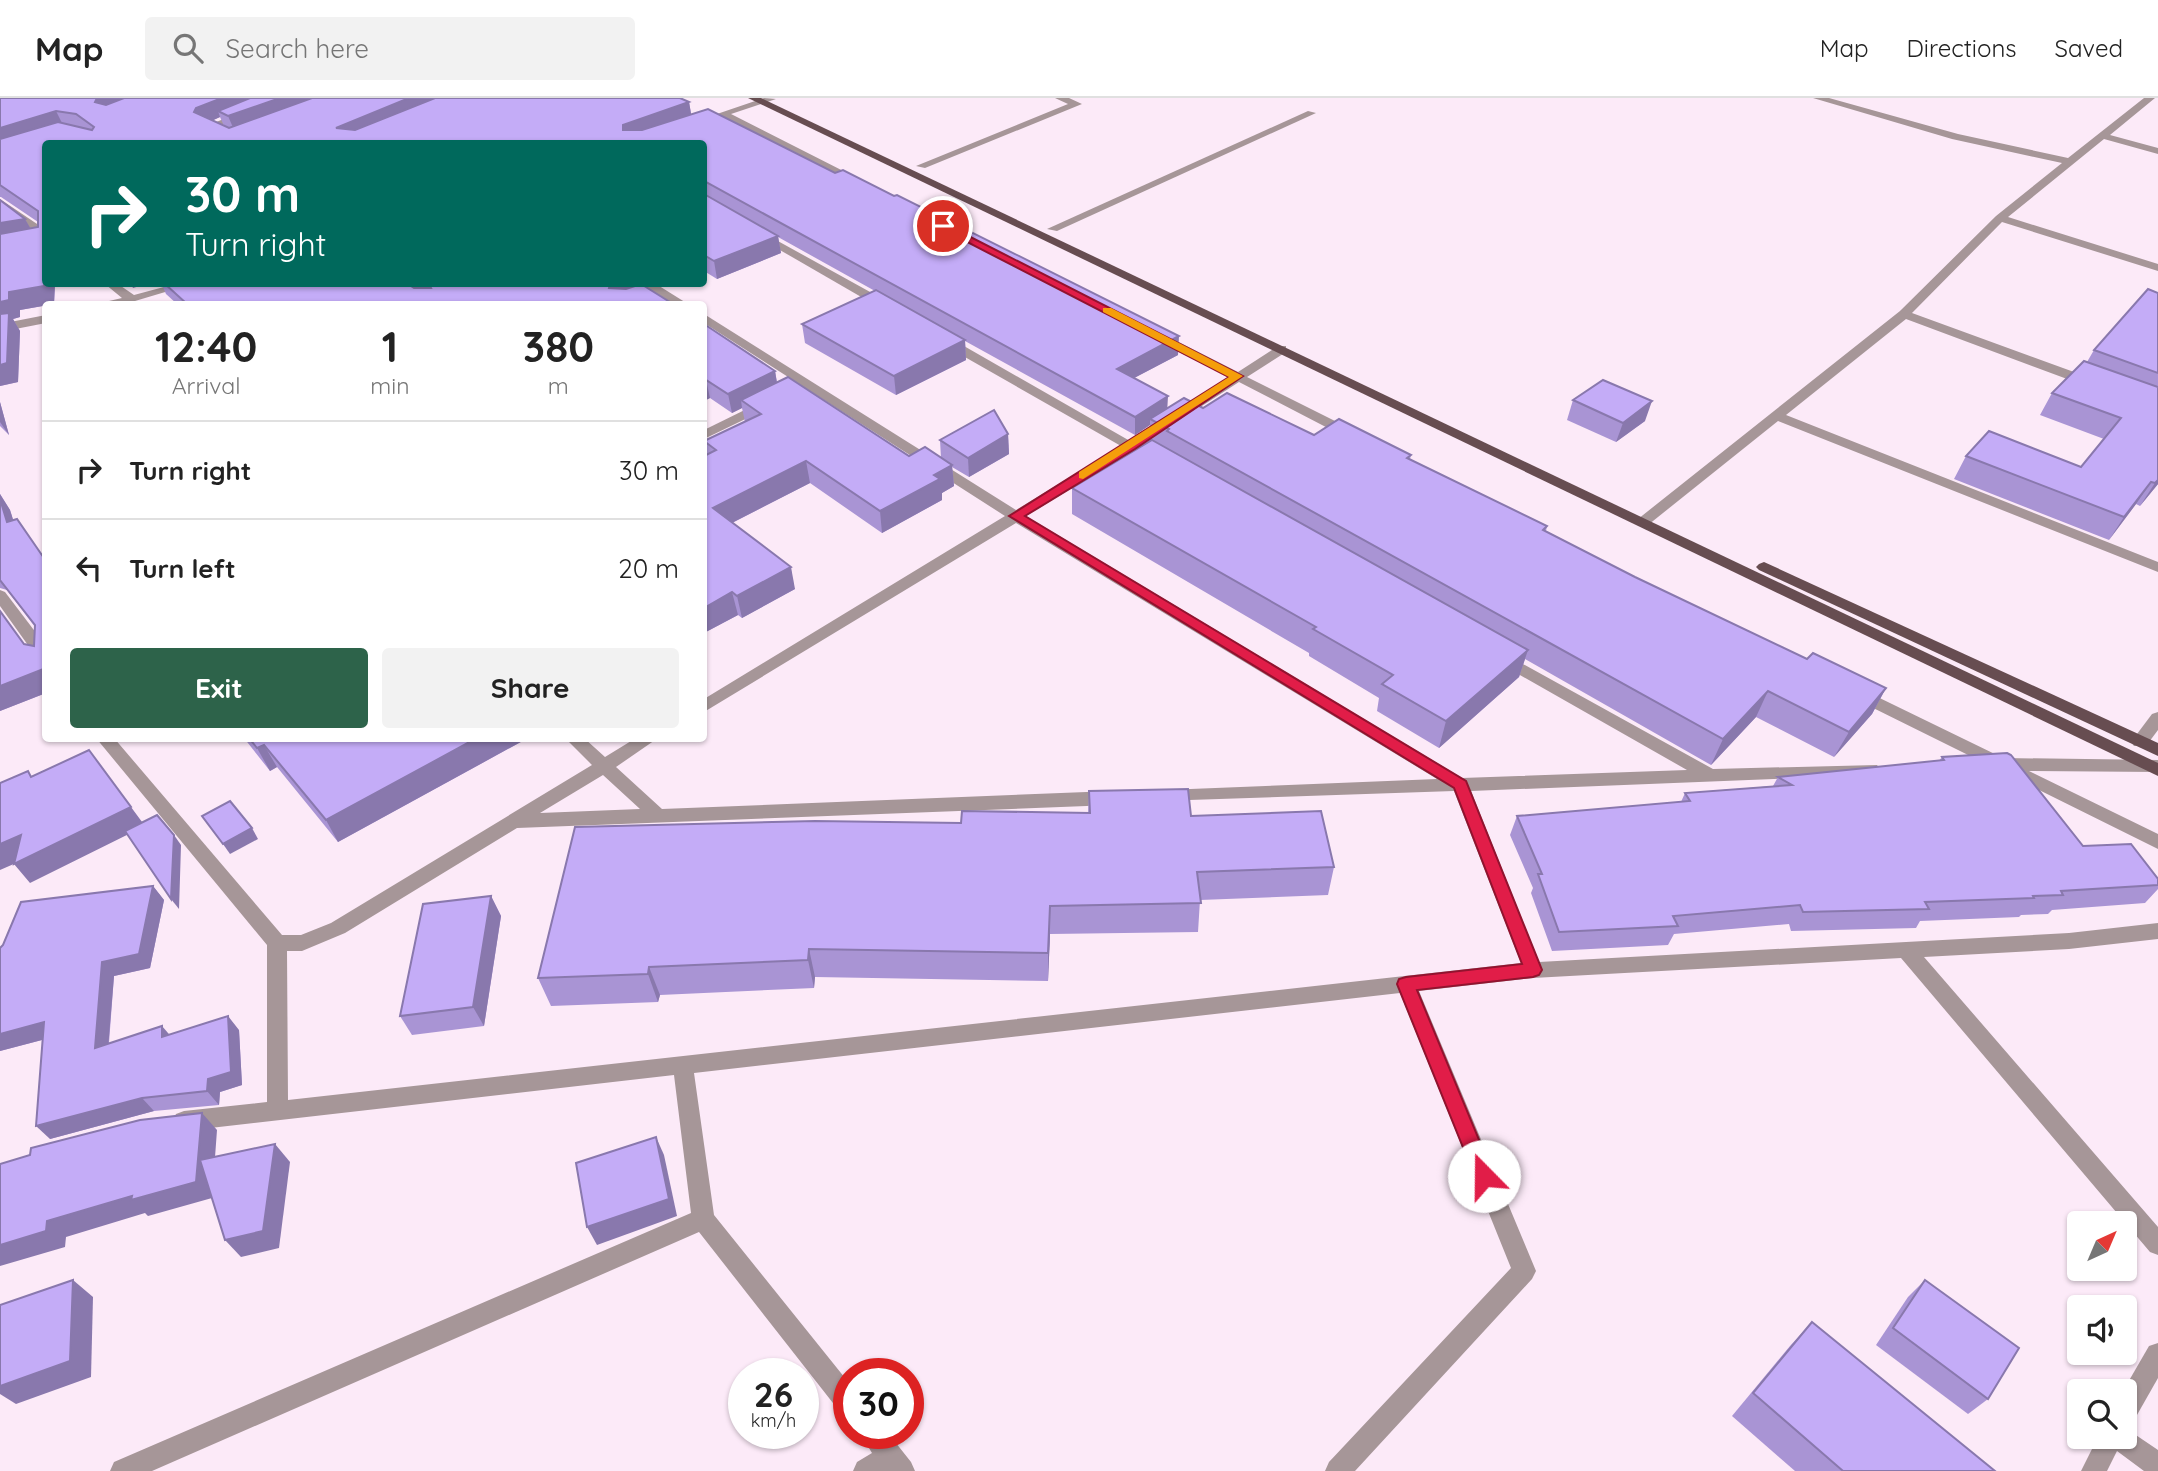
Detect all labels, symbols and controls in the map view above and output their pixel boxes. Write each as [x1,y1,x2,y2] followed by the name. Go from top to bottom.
[145,17,635,80] search box
[35,28,103,69] text: Map
[169,29,207,67] icon: search
[225,32,369,65] text: Search here
[1820,33,1869,63] text: Map
[1907,33,2017,63] text: Directions
[2055,33,2123,63] text: Saved
[185,163,300,224] text: 30 m
[70,168,161,259] icon: right
[913,196,973,256] pin
[924,207,962,245] icon: arrive
[185,224,326,264] text: Turn right
[155,320,257,373] text: 12:40
[382,320,398,373] text: 1
[523,320,594,373] text: 380
[172,371,241,400] text: Arrival
[370,371,410,400] text: min
[548,371,569,400] text: m
[70,451,108,489] icon: right
[129,454,251,487] text: Turn right
[619,454,679,487] text: 30 m
[70,549,108,587] icon: left
[129,552,236,585] text: Turn left
[618,552,679,585] text: 20 m
[70,648,368,728] button: Exit
[382,648,679,728] button: Share
[1447,1139,1521,1213] position arrow
[2067,1211,2137,1281] north arrow
[2067,1211,2137,1449] map controls
[2067,1295,2137,1365] button: sound
[833,1358,924,1449] speed limit sign: 30
[754,1372,793,1416] text: 26
[2067,1379,2137,1449] button: search
[751,1409,796,1432] text: km/h

